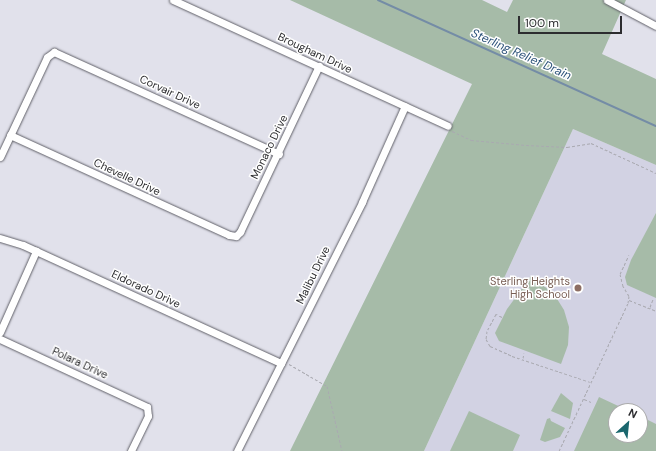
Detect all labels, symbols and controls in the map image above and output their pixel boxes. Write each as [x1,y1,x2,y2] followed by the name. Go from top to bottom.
[520,8,624,34] scale bar
[525,15,559,31] text: 100 m
[469,26,573,84] water label: Sterling Relief Drain
[276,30,354,76] street label: Brougham Drive
[137,72,203,112] street label: Corvair Drive
[248,113,290,181] street label: Monaco Drive
[92,156,162,198] street label: Chevelle Drive
[293,244,333,306] street label: Malibu Drive
[109,267,183,311] street label: Eldorado Drive
[490,275,570,301] place label: Sterling Heights High School
[573,283,583,293] marker: Sterling Heights High School
[50,344,110,382] street label: Polara Drive
[608,403,648,443] north arrow
[626,405,640,421] text: N

